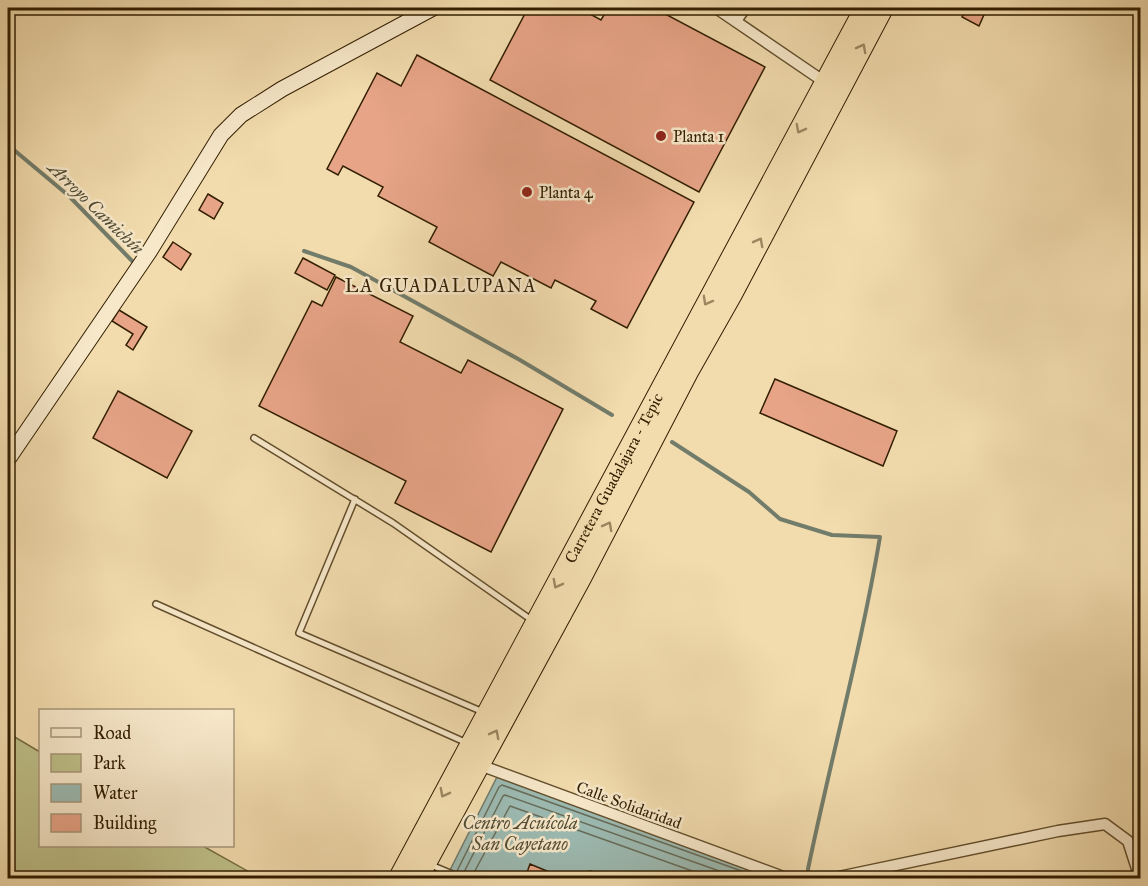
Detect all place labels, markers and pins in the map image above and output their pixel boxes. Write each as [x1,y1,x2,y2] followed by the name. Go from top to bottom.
[673,127,724,146] place label: Planta 1
[654,129,668,143] marker: Planta 1
[539,183,594,202] place label: Planta 4
[520,185,534,199] marker: Planta 4

